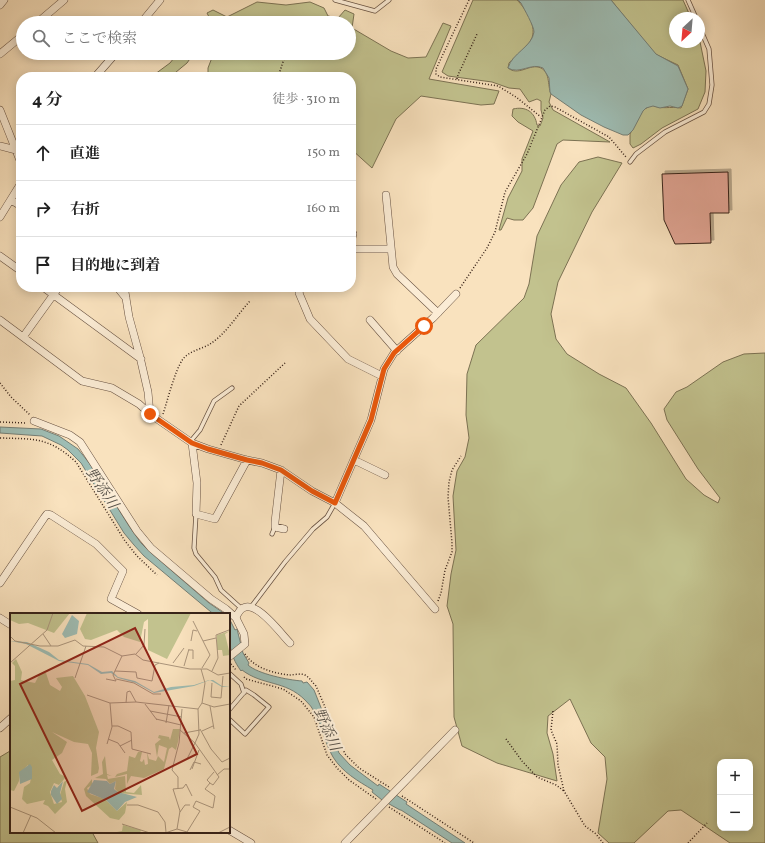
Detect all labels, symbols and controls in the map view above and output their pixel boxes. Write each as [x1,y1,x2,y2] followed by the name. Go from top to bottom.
[669,12,705,48] north arrow
[16,16,356,60] search box
[30,27,52,49] icon: search
[62,29,137,50] text: ここで検索
[32,89,63,112] text: 4 分
[273,91,340,109] text: 徒歩 · 310 m
[32,142,54,164] icon: ahead
[70,144,100,165] text: 直進
[307,144,340,162] text: 150 m
[32,198,54,220] icon: right
[70,200,100,221] text: 右折
[306,200,340,218] text: 160 m
[32,254,54,276] icon: arrive
[70,256,160,277] text: 目的地に到着
[415,317,433,335] route start
[141,405,159,423] route end
[80,464,123,515] water label: 野添川
[10,613,230,833] inset map
[307,705,346,757] water label: 野添川
[717,759,753,831] map controls
[717,759,753,795] button: +
[717,795,753,831] button: −

